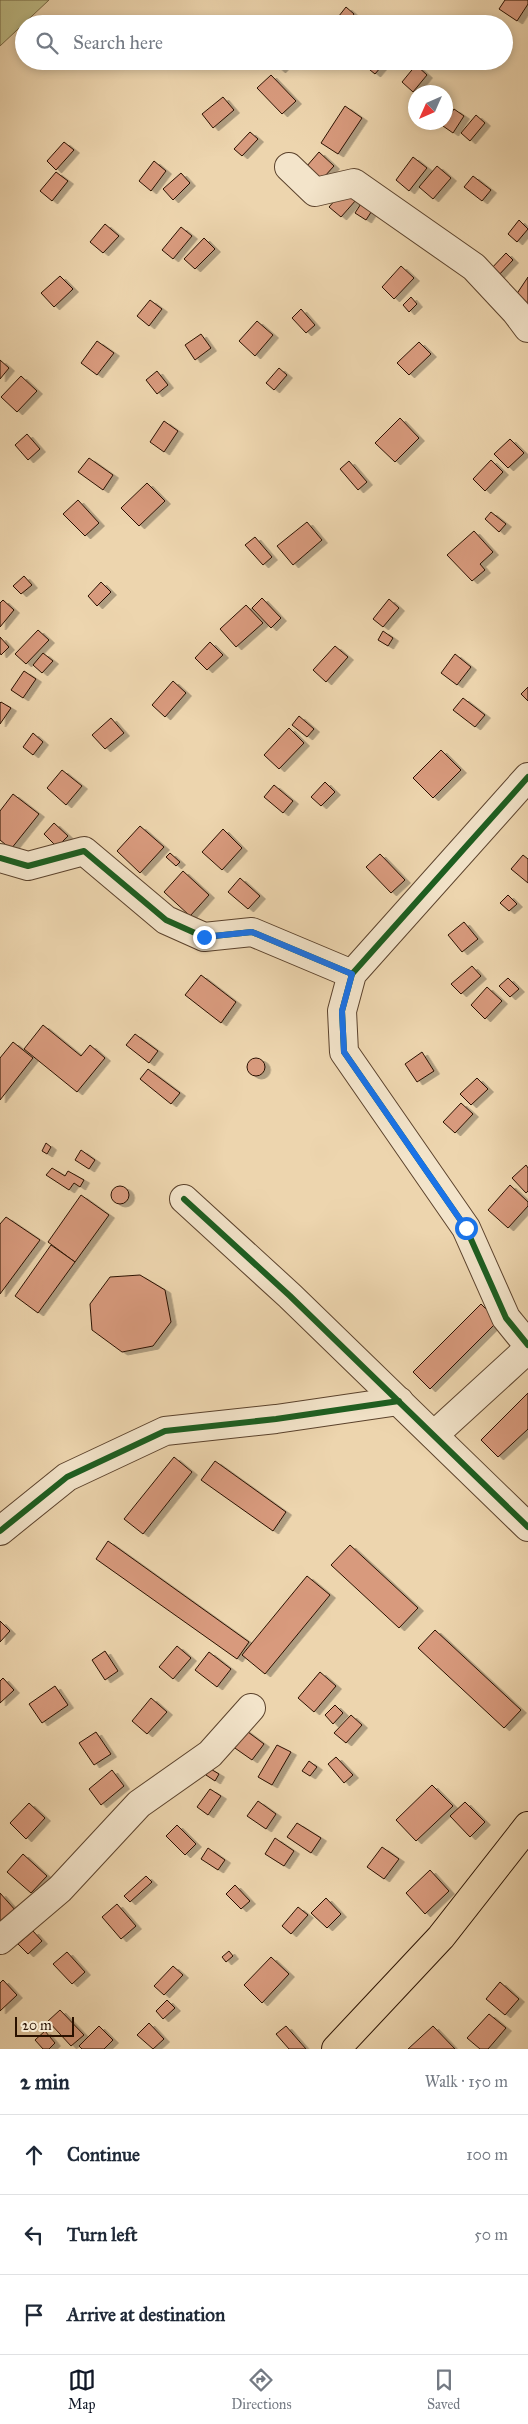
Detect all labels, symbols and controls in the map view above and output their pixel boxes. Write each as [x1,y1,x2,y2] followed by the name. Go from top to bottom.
[15,15,513,70] search box
[33,29,61,57] icon: search
[73,31,163,54] text: Search here
[408,85,453,130] north arrow
[193,926,216,949] route end
[455,1217,478,1240] route start
[15,2014,74,2037] scale bar
[22,2017,52,2034] text: 20 m
[20,2069,70,2095] text: 2 min
[425,2072,508,2091] text: Walk · 150 m
[20,2141,48,2169] icon: ahead
[67,2143,140,2166] text: Continue
[466,2145,508,2164] text: 100 m
[20,2221,48,2249] icon: left
[67,2223,137,2246] text: Turn left
[474,2225,508,2244] text: 50 m
[20,2301,48,2329] icon: arrive
[67,2303,225,2326] text: Arrive at destination
[68,2366,96,2413] tab: Map
[231,2366,292,2413] tab: Directions
[427,2366,460,2413] tab: Saved

